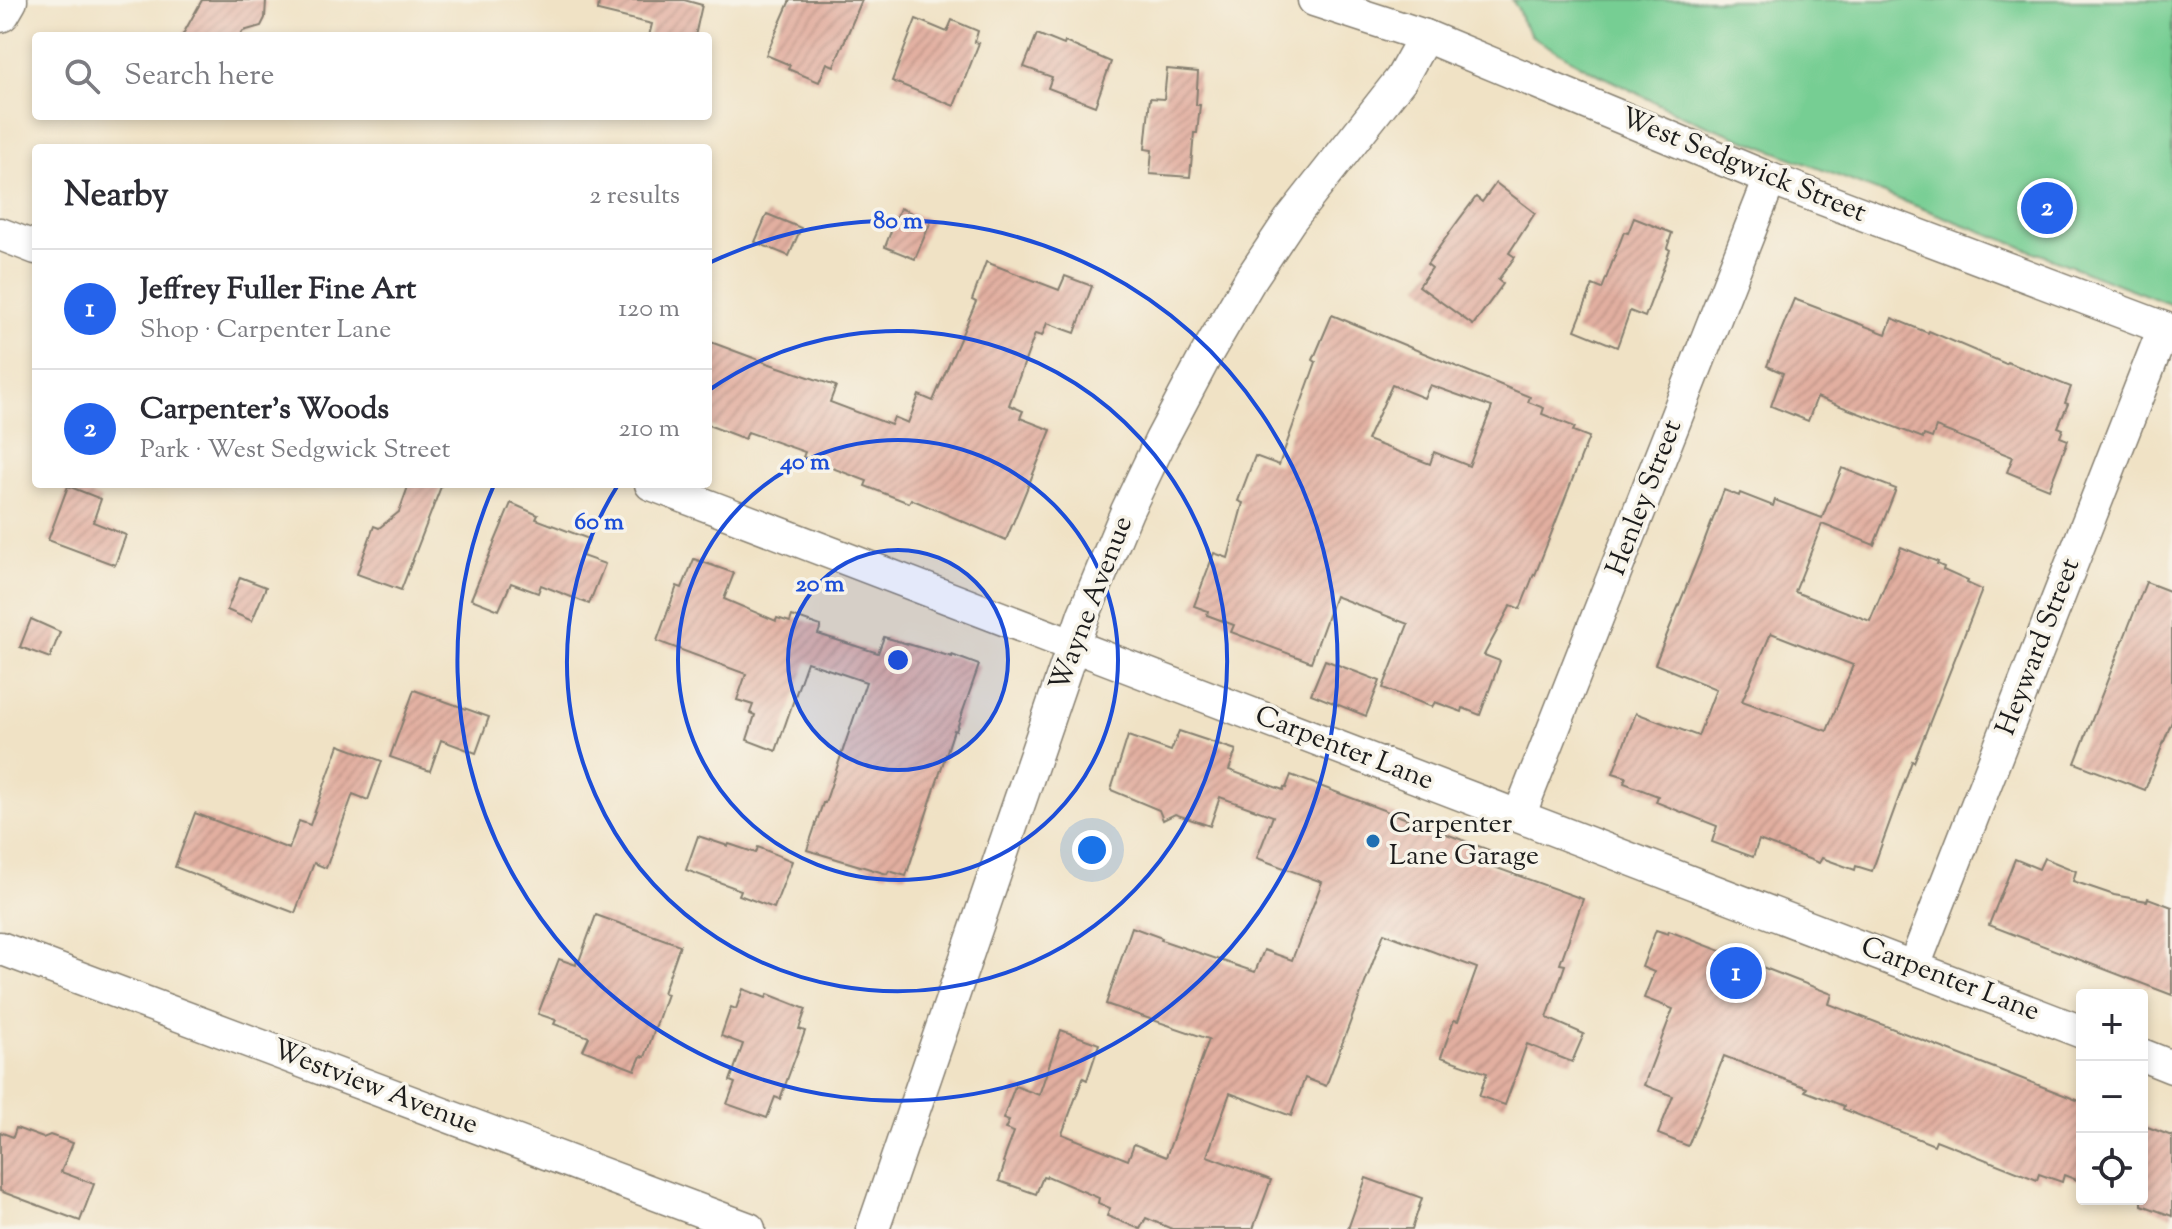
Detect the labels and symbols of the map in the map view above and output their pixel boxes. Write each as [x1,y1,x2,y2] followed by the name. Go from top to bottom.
[1614,98,1872,234] street label: West Sedgwick Street
[2021,178,2073,238] pin: 2
[873,205,923,239] text: 80 m
[1597,414,1693,582] street label: Henley Street
[779,446,830,480] text: 40 m
[574,506,624,540] text: 60 m
[1040,511,1144,697] street label: Wayne Avenue
[1987,552,2091,741] street label: Heyward Street
[796,568,845,602] text: 20 m
[884,646,912,674] centre of rings
[1249,697,1439,801] street label: Carpenter Lane
[1389,805,1539,877] place label: Carpenter Lane Garage
[1072,830,1112,870] your location
[1364,832,1382,850] marker: Carpenter Lane Garage
[1855,928,2045,1032] street label: Carpenter Lane
[1710,943,1762,1003] pin: 1
[266,1030,484,1146] street label: Westview Avenue

